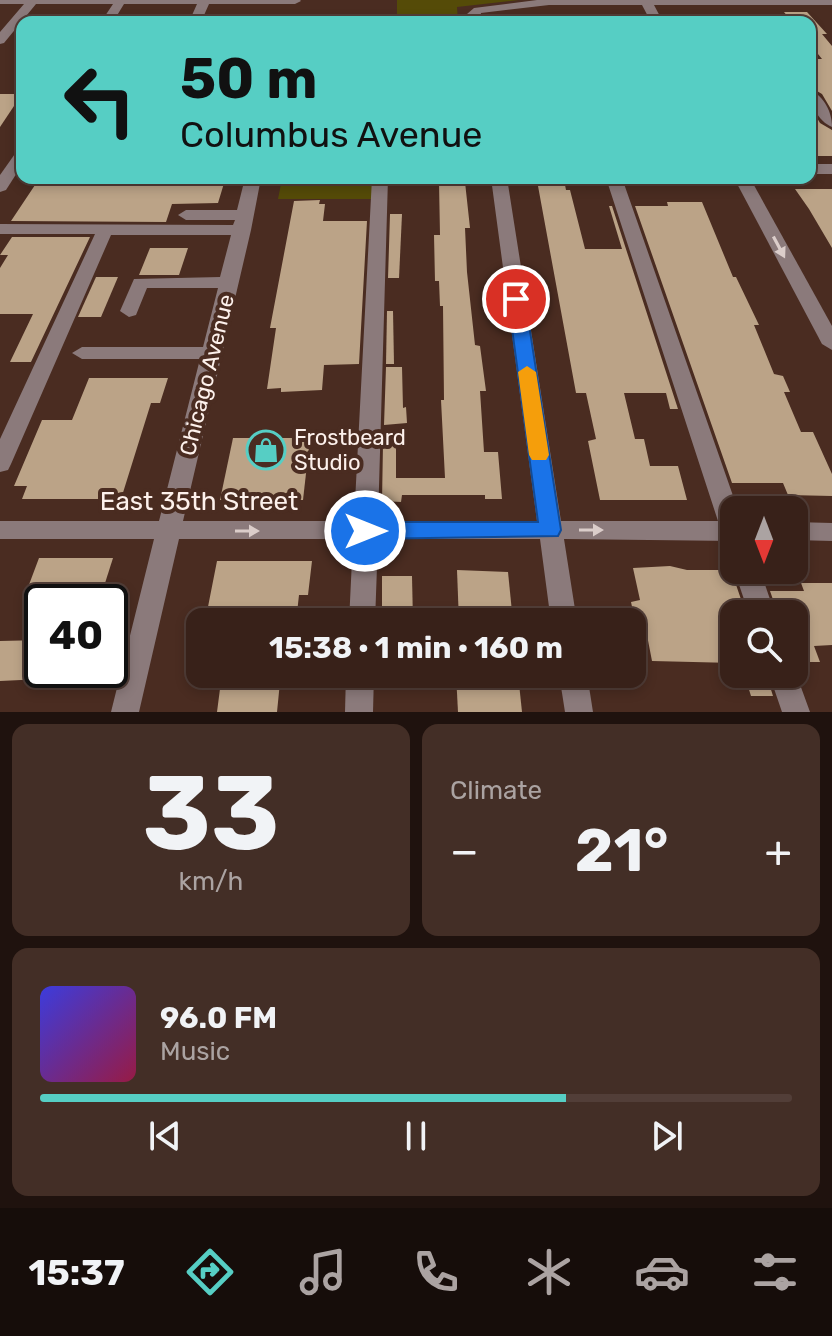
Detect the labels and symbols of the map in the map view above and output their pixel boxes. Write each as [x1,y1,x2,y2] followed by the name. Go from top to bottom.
[773,235,786,258] one-way arrow
[482,265,550,333] pin
[174,292,240,458] street label: Chicago Avenue
[294,424,406,476] place label: Frostbeard Studio
[245,429,287,471] shop icon: Frostbeard Studio
[100,486,298,517] street label: East 35th Street
[323,489,407,573] position arrow
[720,496,808,584] north arrow
[579,524,604,536] one-way arrow
[235,525,260,537] one-way arrow
[24,584,128,688] speed limit sign: 40

